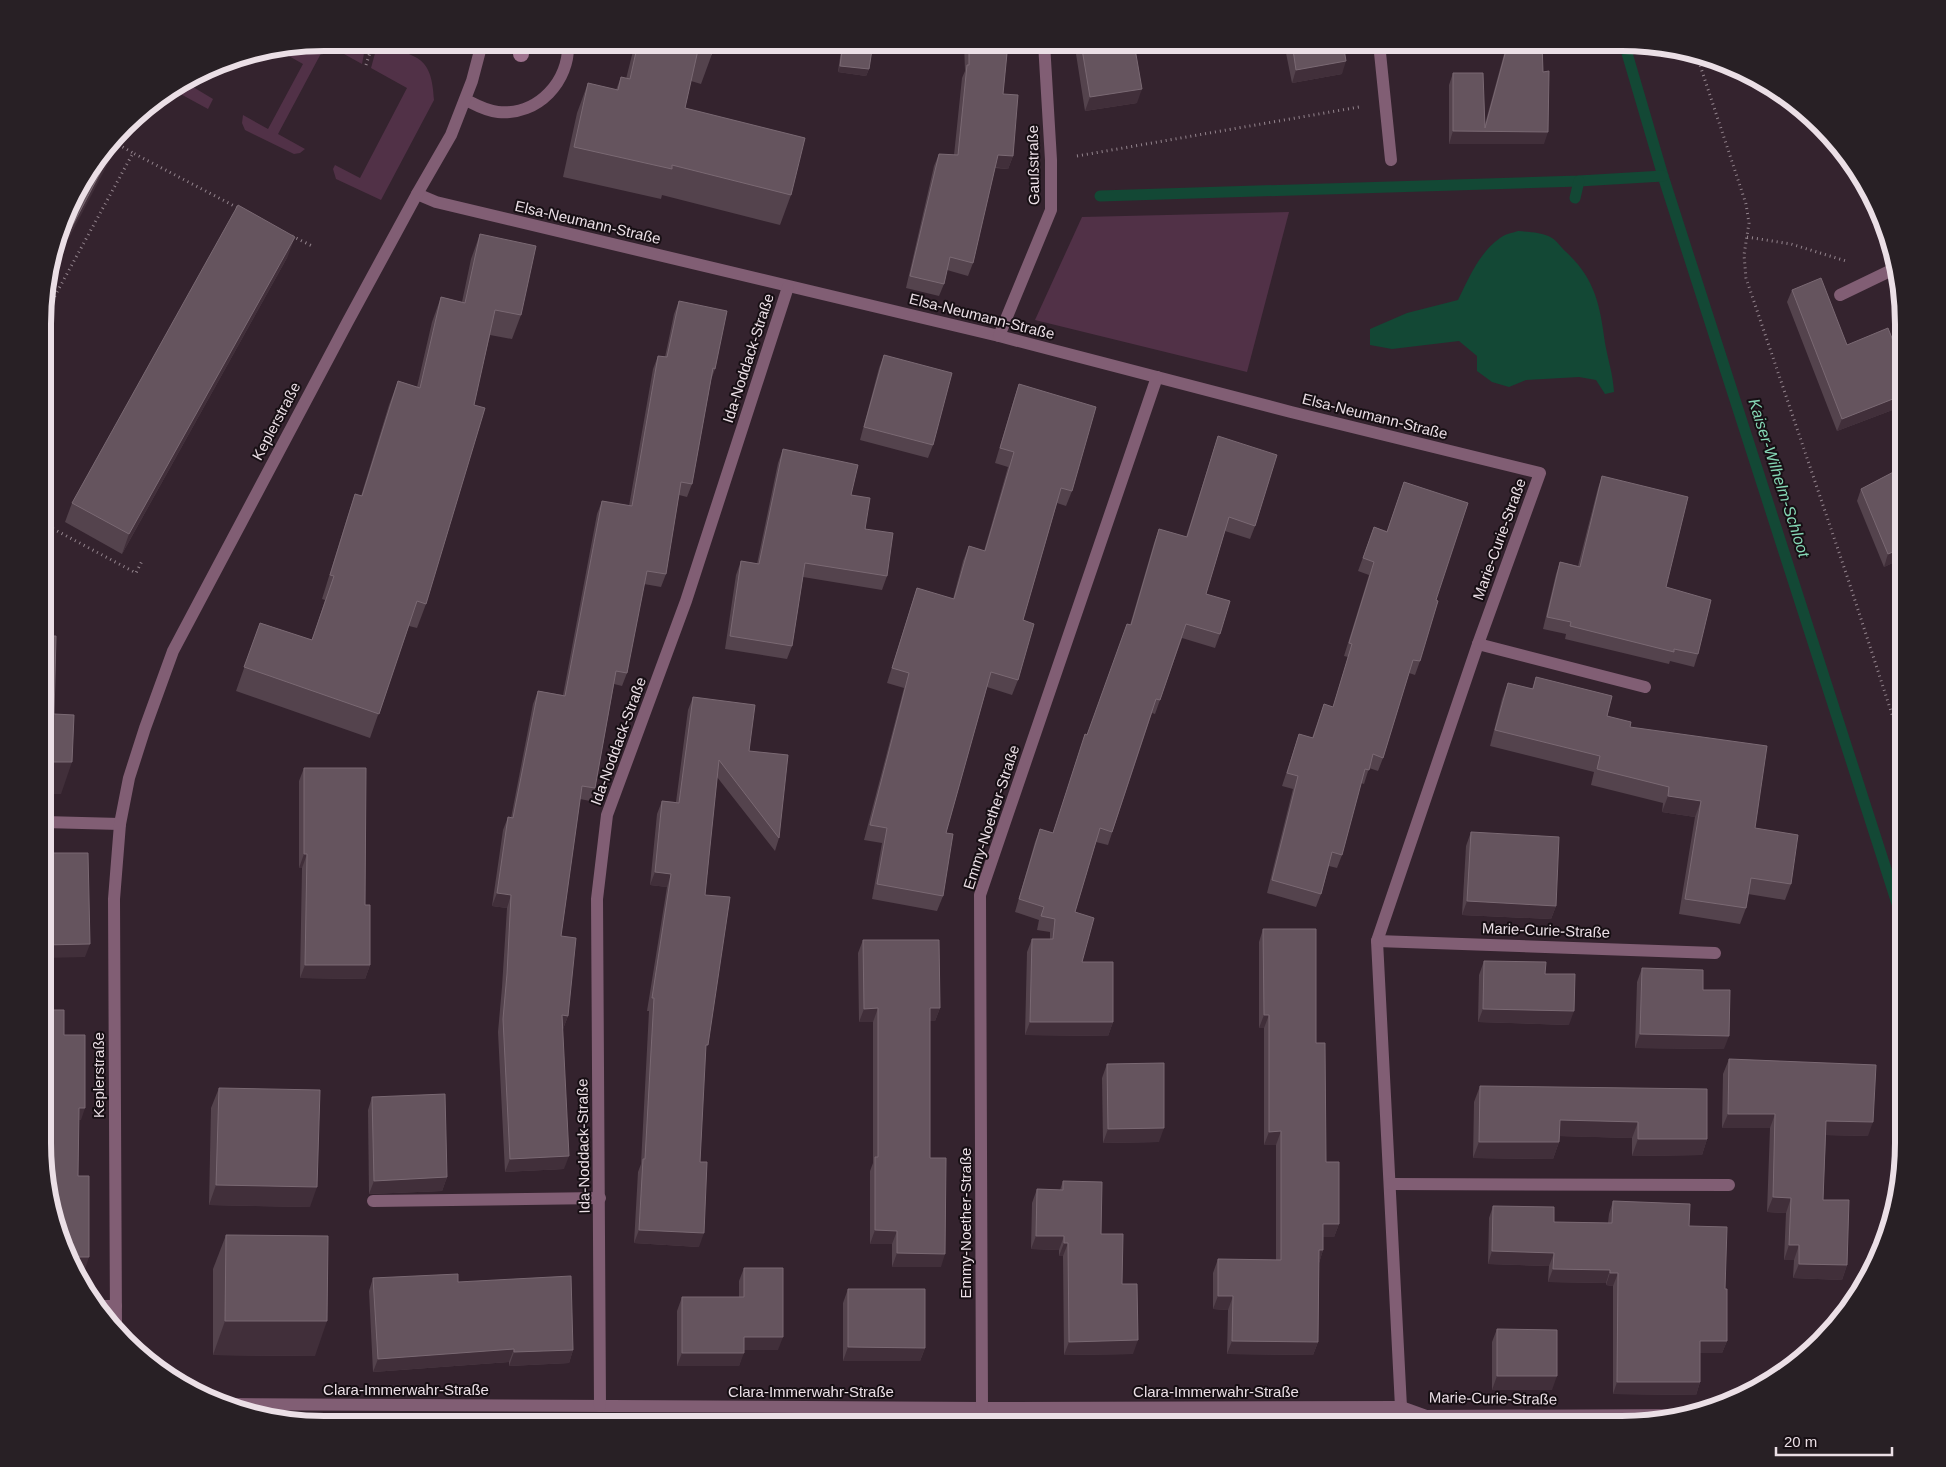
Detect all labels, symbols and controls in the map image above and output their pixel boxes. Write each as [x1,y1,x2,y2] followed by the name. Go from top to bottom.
[1024,125,1042,205] street label: Gaußstraße
[513,197,663,247] street label: Elsa-Neumann-Straße
[908,290,1056,342] street label: Elsa-Neumann-Straße
[719,291,777,425] street label: Ida-Noddack-Straße
[248,379,304,463] street label: Keplerstraße
[1301,390,1449,442] street label: Elsa-Neumann-Straße
[1745,397,1813,560] water label: Kaiser-Wilhelm-Schloot
[1469,476,1529,602] street label: Marie-Curie-Straße
[587,675,649,807] street label: Ida-Noddack-Straße
[960,743,1022,891] street label: Emmy-Noether-Straße
[1482,919,1610,941] street label: Marie-Curie-Straße
[90,1032,107,1118] street label: Keplerstraße
[573,1078,593,1214] street label: Ida-Noddack-Straße
[957,1148,974,1298] street label: Emmy-Noether-Straße
[323,1381,489,1398] street label: Clara-Immerwahr-Straße
[728,1383,894,1400] street label: Clara-Immerwahr-Straße
[1133,1383,1299,1400] street label: Clara-Immerwahr-Straße
[1429,1388,1557,1408] street label: Marie-Curie-Straße
[1776,1424,1892,1456] scale bar
[1784,1433,1817,1450] text: 20 m

